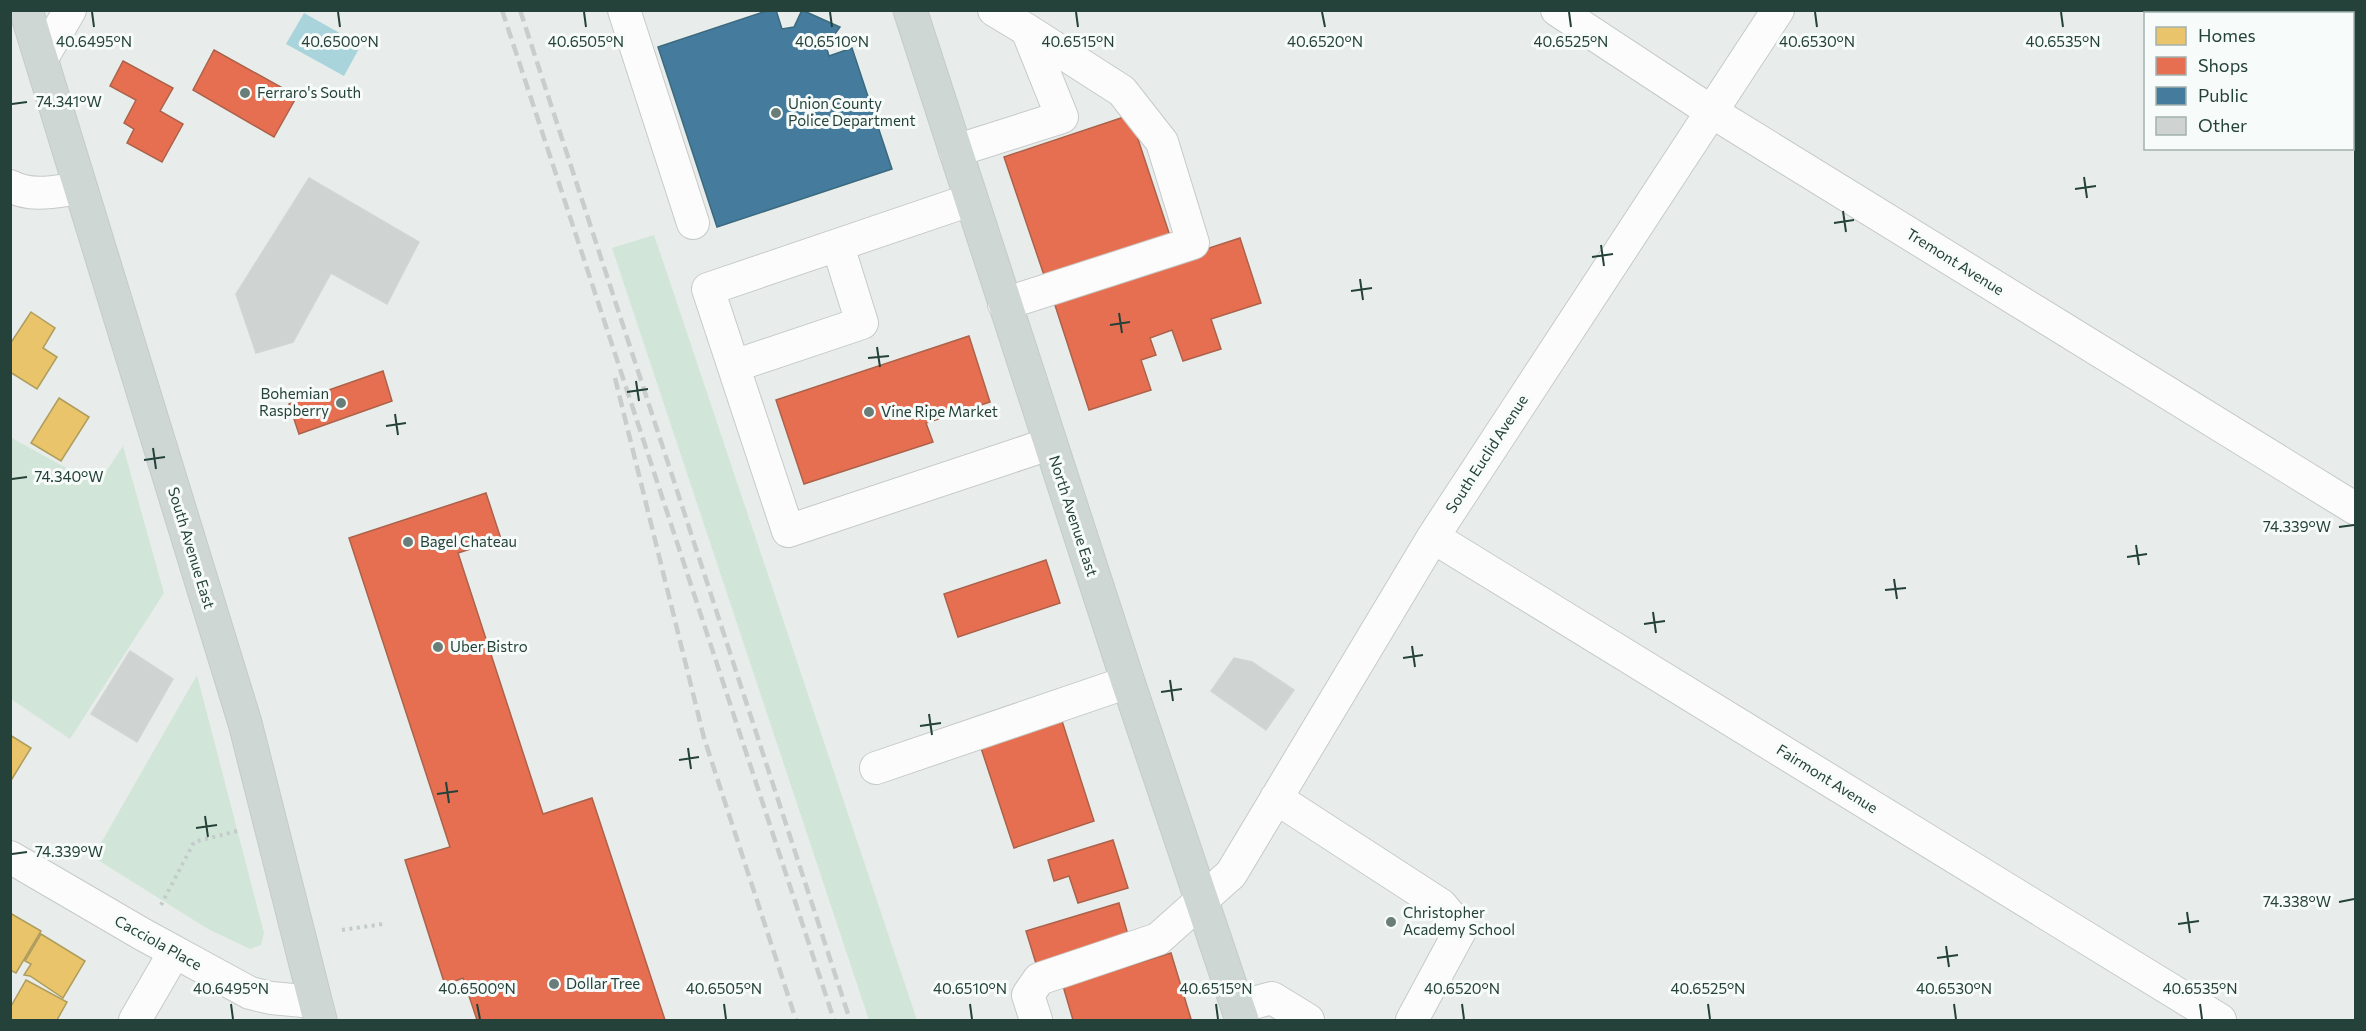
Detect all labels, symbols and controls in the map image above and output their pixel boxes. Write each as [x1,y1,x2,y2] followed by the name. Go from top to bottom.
[2144,12,2354,150] legend
[2198,24,2256,46] text: Homes
[56,32,132,50] text: 40.6495°N
[301,32,379,50] text: 40.6500°N
[548,32,624,50] text: 40.6505°N
[795,32,869,50] text: 40.6510°N
[1042,32,1114,50] text: 40.6515°N
[1287,32,1363,50] text: 40.6520°N
[1534,32,1608,50] text: 40.6525°N
[1779,32,1855,50] text: 40.6530°N
[2025,32,2101,50] text: 40.6535°N
[2198,54,2248,76] text: Shops
[257,83,361,101] place label: Ferraro's South
[2198,84,2248,106] text: Public
[238,86,252,100] marker: Ferraro's South
[36,92,102,110] text: 74.341°W
[788,94,916,129] place label: Union County Police Department
[769,106,783,120] marker: Union County Police Department
[2198,114,2247,136] text: Other
[1903,224,2008,298] street label: Tremont Avenue
[259,384,329,419] place label: Bohemian Raspberry
[1441,391,1531,516] street label: South Euclid Avenue
[334,396,348,410] marker: Bohemian Raspberry
[881,402,998,420] place label: Vine Ripe Market
[862,405,876,419] marker: Vine Ripe Market
[1046,453,1102,579] street label: North Avenue East
[34,467,104,485] text: 74.340°W
[165,485,219,611] street label: South Avenue East
[2263,517,2331,535] text: 74.339°W
[420,532,517,550] place label: Bagel Chateau
[401,535,415,549] marker: Bagel Chateau
[450,637,528,655] place label: Uber Bistro
[431,640,445,654] marker: Uber Bistro
[1774,740,1881,816] street label: Fairmont Avenue
[35,842,103,860] text: 74.339°W
[2263,892,2331,910] text: 74.338°W
[1403,903,1515,938] place label: Christopher Academy School
[112,911,205,973] street label: Cacciola Place
[1384,915,1398,929] marker: Christopher Academy School
[566,974,640,992] place label: Dollar Tree
[547,977,561,991] marker: Dollar Tree
[193,979,269,997] text: 40.6495°N
[438,979,516,997] text: 40.6500°N
[686,979,762,997] text: 40.6505°N
[933,979,1007,997] text: 40.6510°N
[1180,979,1252,997] text: 40.6515°N
[1424,979,1500,997] text: 40.6520°N
[1671,979,1745,997] text: 40.6525°N
[1916,979,1992,997] text: 40.6530°N
[2162,979,2238,997] text: 40.6535°N

